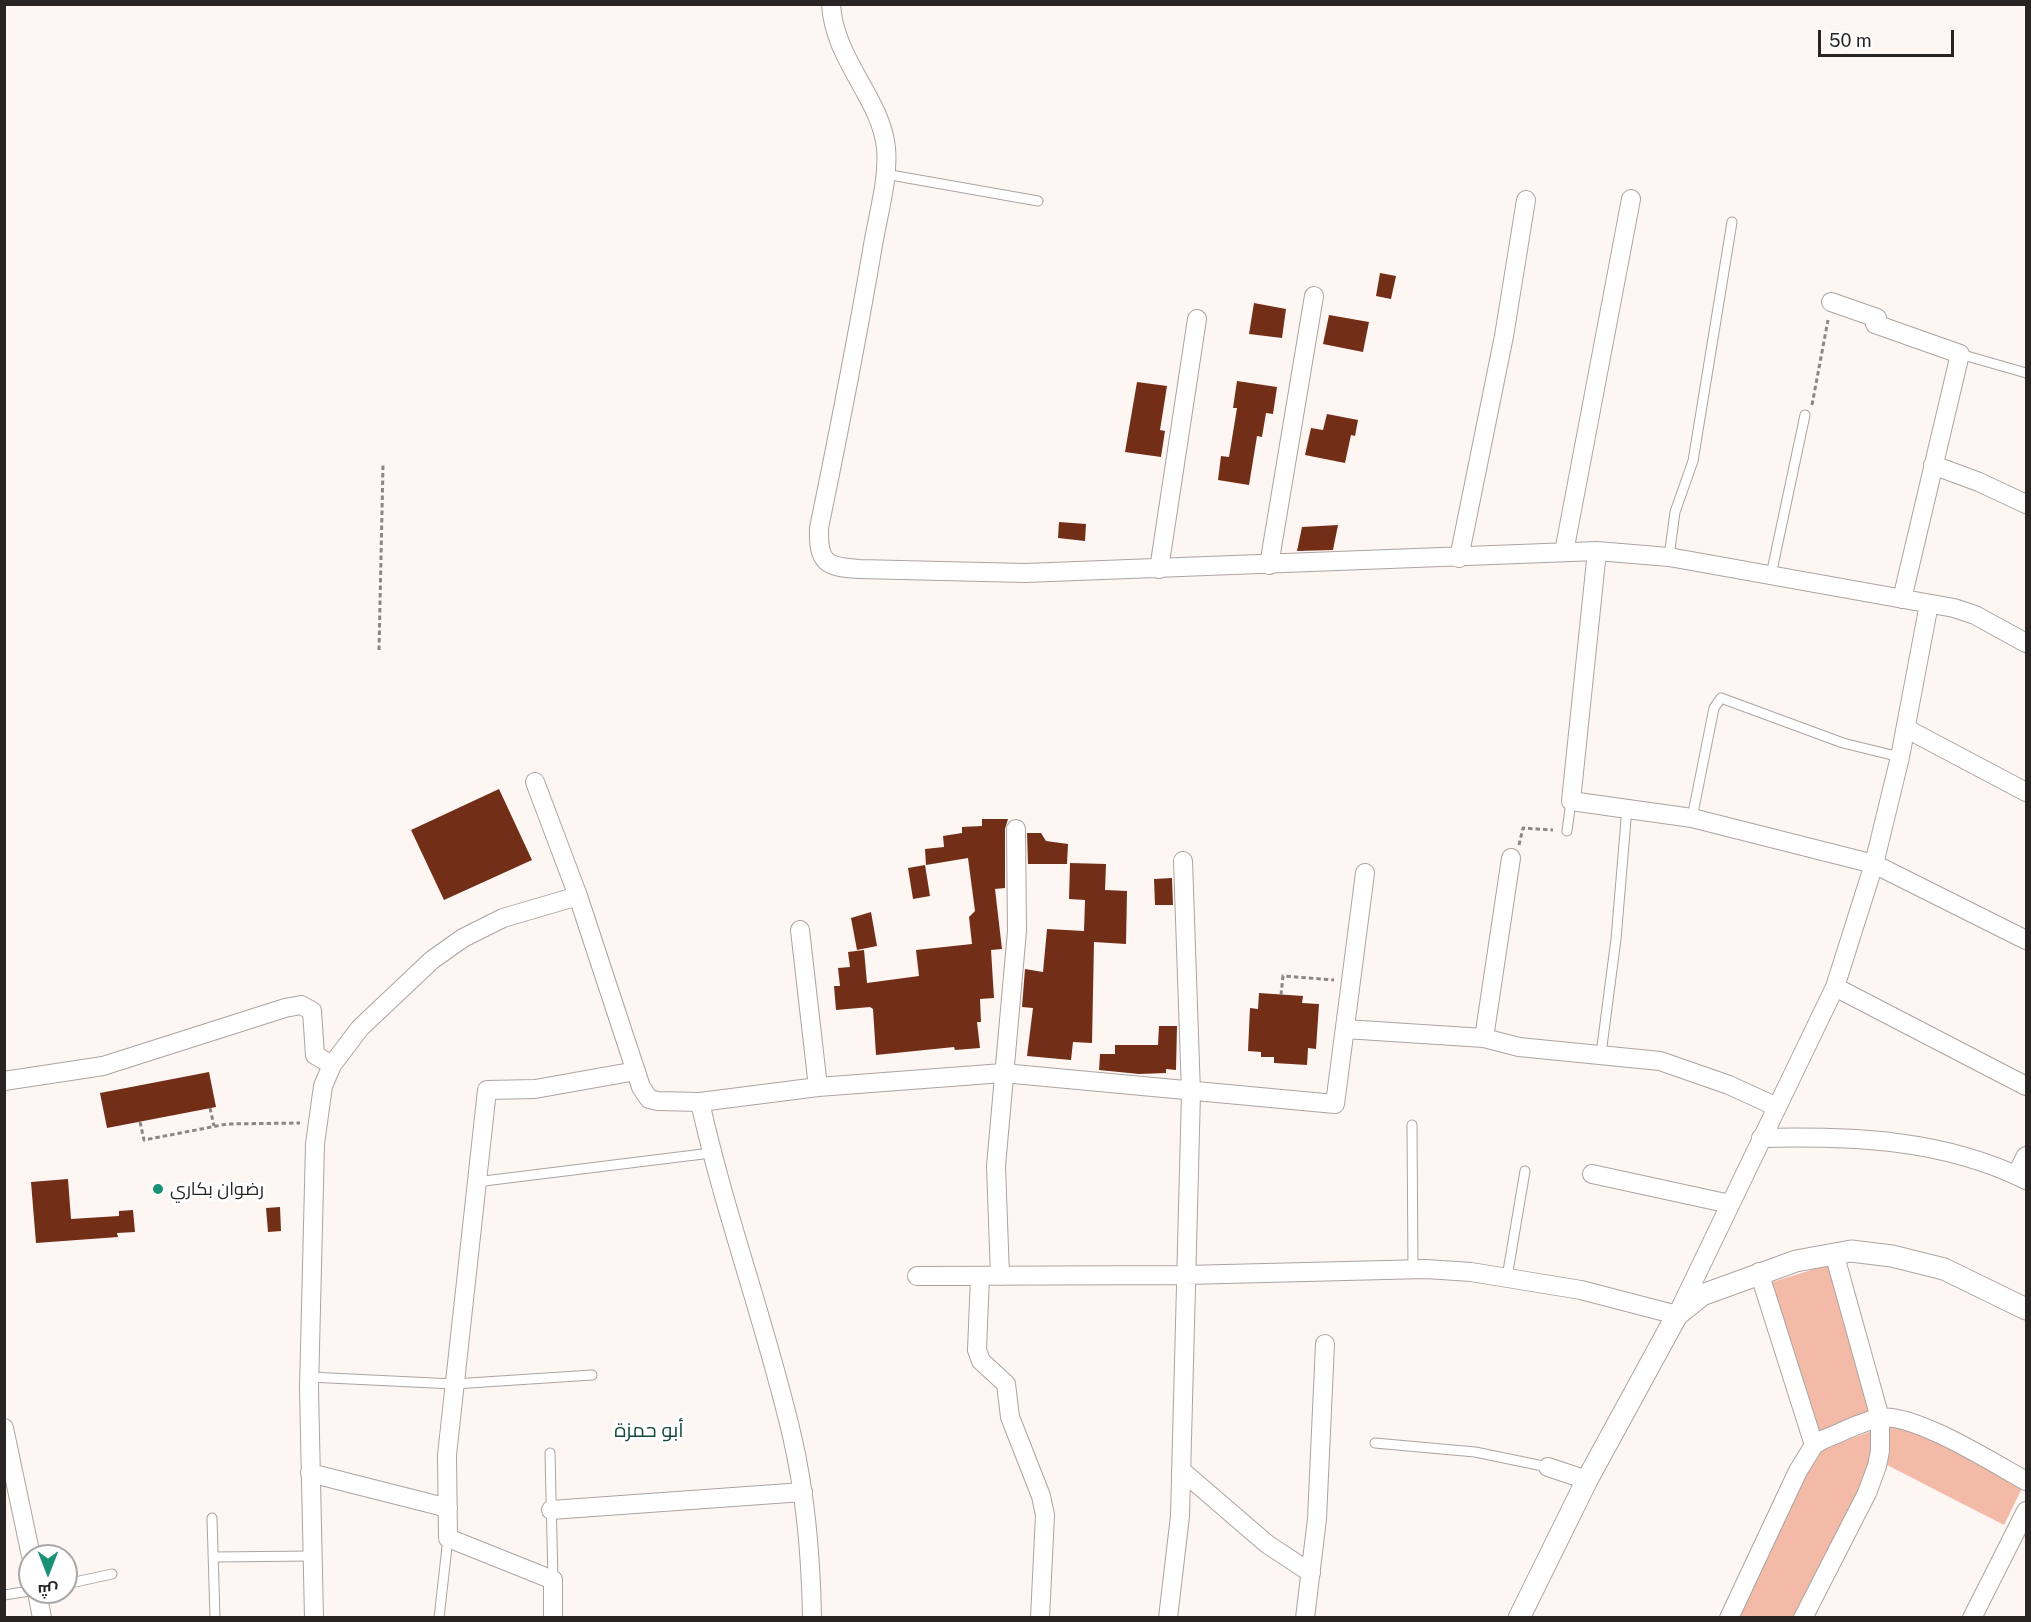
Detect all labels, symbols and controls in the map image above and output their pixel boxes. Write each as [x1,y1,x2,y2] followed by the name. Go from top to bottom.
[1821,18,1958,56] scale bar
[1829,30,1872,51] text: 50 m
[170,1178,264,1200] place label: رضوان بكاري
[151,1182,165,1196] marker: رضوان بكاري
[614,1419,684,1443] district label: أبو حمزة
[18,1544,78,1604] north arrow
[38,1581,58,1600] text: ش

